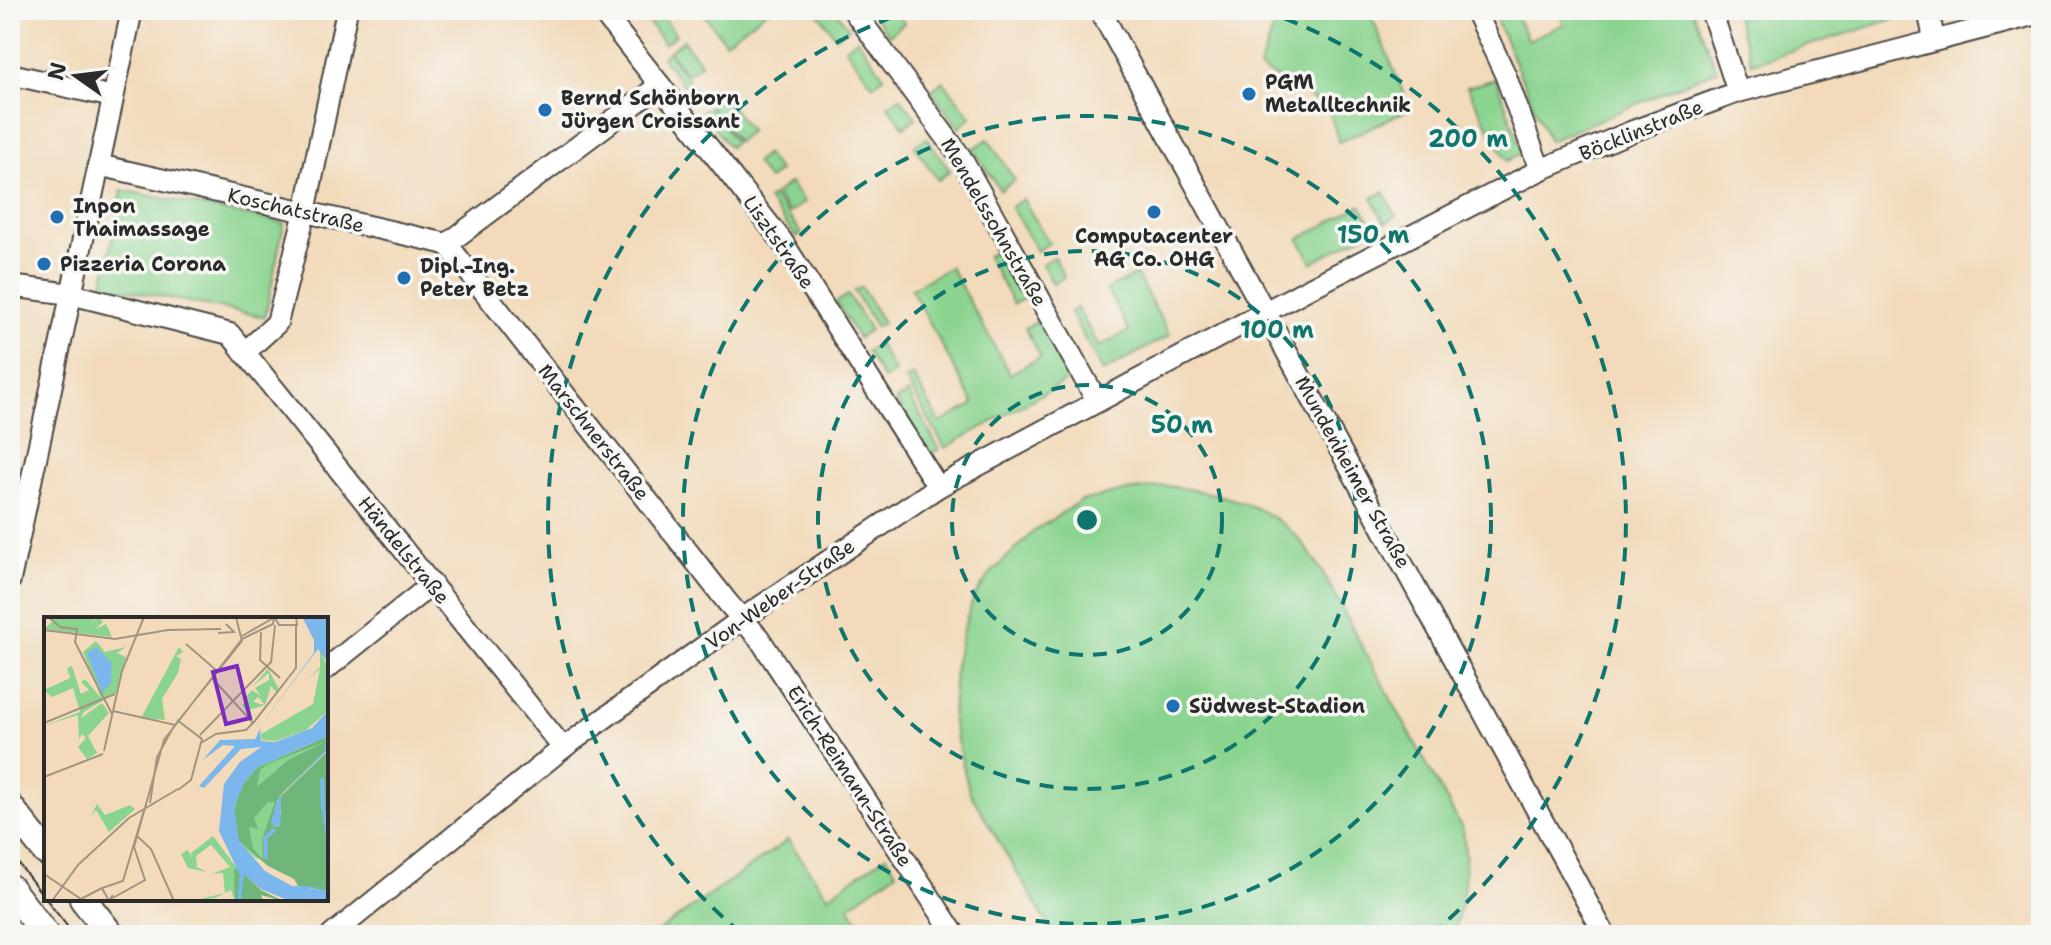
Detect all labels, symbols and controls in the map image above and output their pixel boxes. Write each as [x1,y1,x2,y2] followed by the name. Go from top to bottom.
[36,36,116,116] north arrow
[41,59,73,83] text: N
[1265,69,1411,118] place label: PGM Metalltechnik
[561,85,740,134] place label: Bernd Schönborn Jürgen Croissant
[1240,85,1258,103] marker: PGM Metalltechnik
[1575,93,1707,167] street label: Böcklinstraße
[536,101,554,119] marker: Bernd Schönborn Jürgen Croissant
[1428,123,1508,155] text: 200 m
[935,133,1053,311] street label: Mendelssohnstraße
[225,182,367,238] street label: Koschatstraße
[737,190,821,294] street label: Lisztstraße
[73,193,210,242] place label: Inpon Thaimassage
[1145,203,1163,221] marker: Computacenter AG Co. OHG
[48,208,66,226] marker: Inpon Thaimassage
[1337,219,1409,251] text: 150 m
[1075,223,1233,272] place label: Computacenter AG Co. OHG
[60,251,226,277] place label: Pizzeria Corona
[420,253,529,302] place label: Dipl.-Ing. Peter Betz
[35,255,53,273] marker: Pizzeria Corona
[395,269,413,287] marker: Dipl.-Ing. Peter Betz
[1240,314,1314,346] text: 100 m
[533,358,655,506] street label: Marschnerstraße
[1289,371,1417,573] street label: Mundenheimer Straße
[1151,409,1213,441] text: 50 m
[352,491,456,609] street label: Händelstraße
[1073,506,1101,534] centre of rings
[700,533,860,655] street label: Von-Weber-Straße
[44,617,328,901] inset map
[782,680,918,872] street label: Erich-Reimann-Straße
[1189,693,1365,719] place label: Südwest-Stadion
[1164,697,1182,715] marker: Südwest-Stadion

